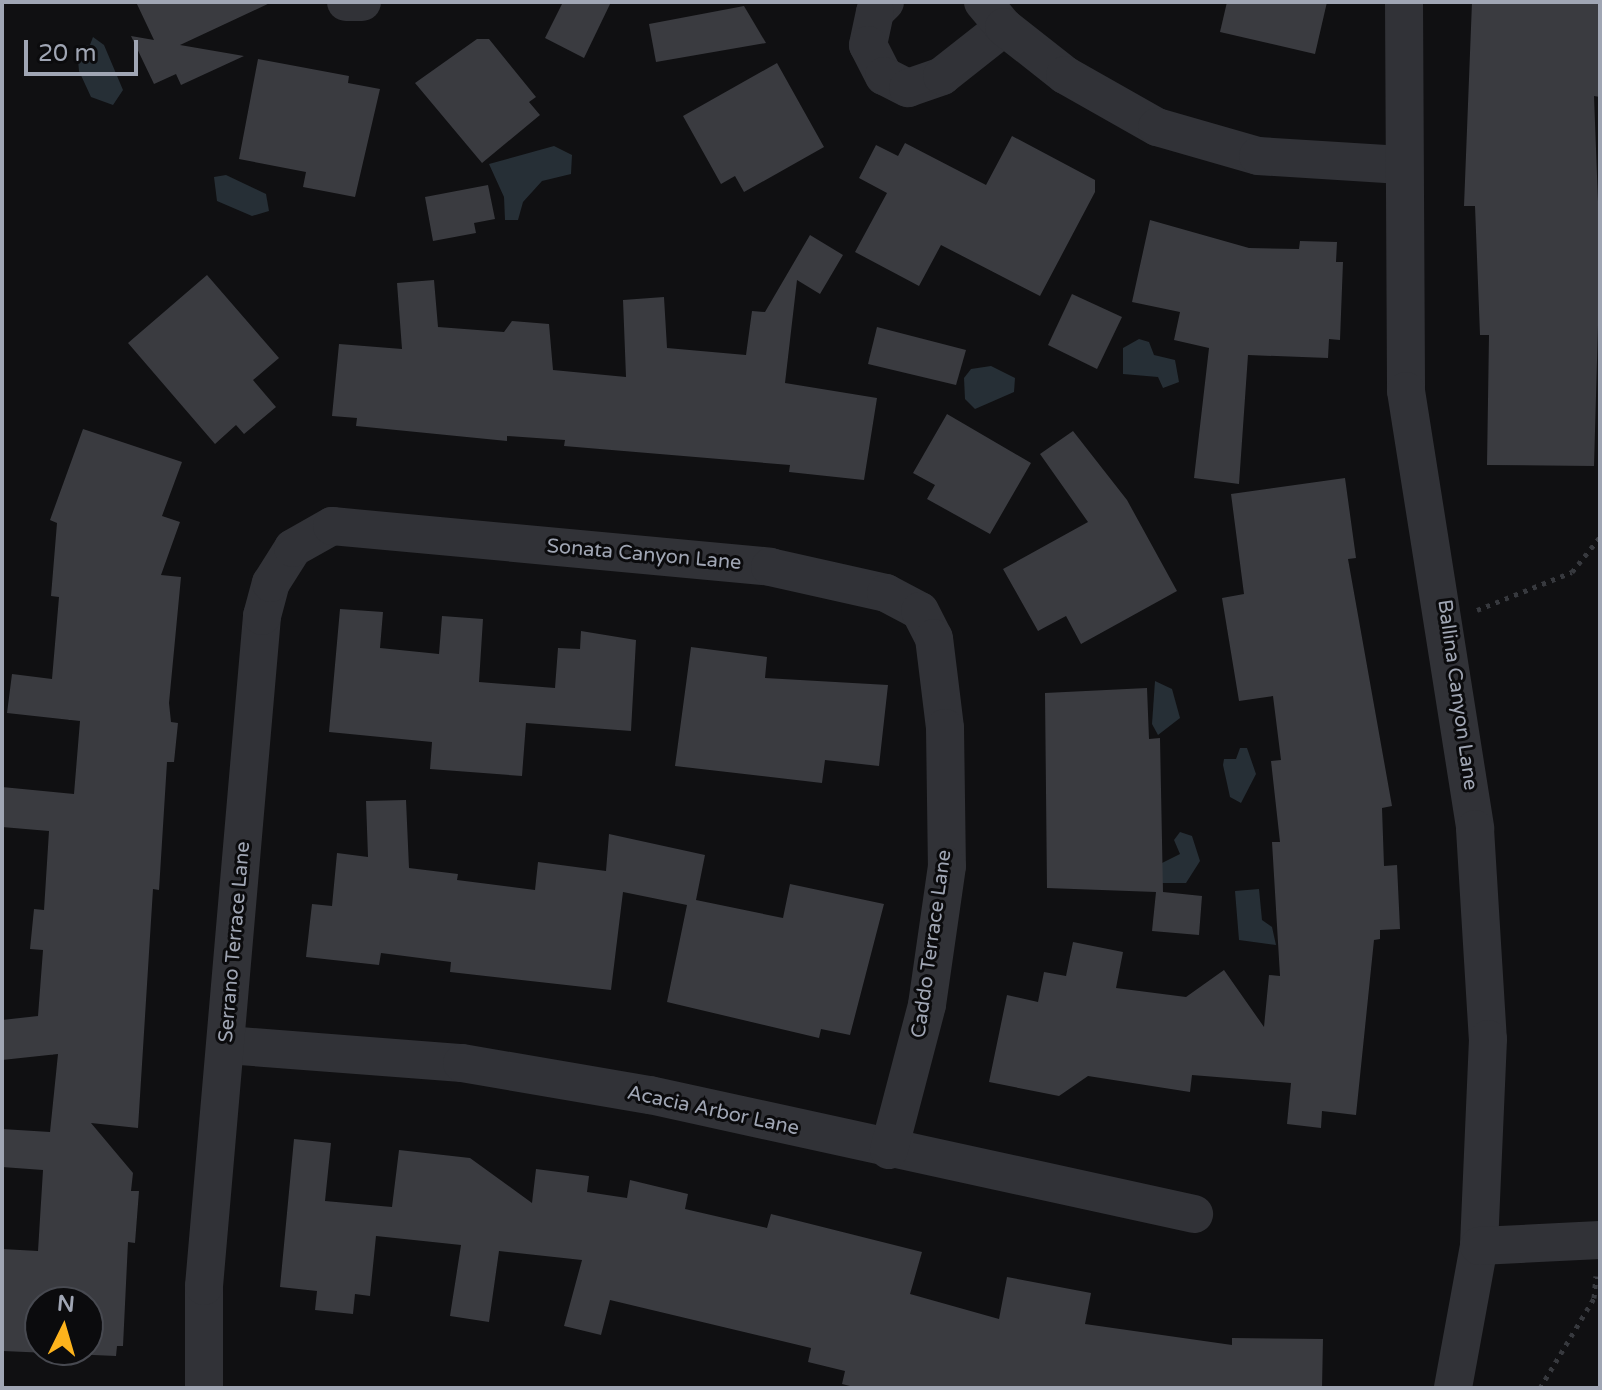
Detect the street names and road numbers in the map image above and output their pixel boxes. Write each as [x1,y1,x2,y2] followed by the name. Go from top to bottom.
[546,535,742,575] street label: Sonata Canyon Lane
[1432,598,1482,792] street label: Ballina Canyon Lane
[214,840,256,1044] street label: Serrano Terrace Lane
[907,848,957,1040] street label: Caddo Terrace Lane
[625,1081,801,1141] street label: Acacia Arbor Lane

